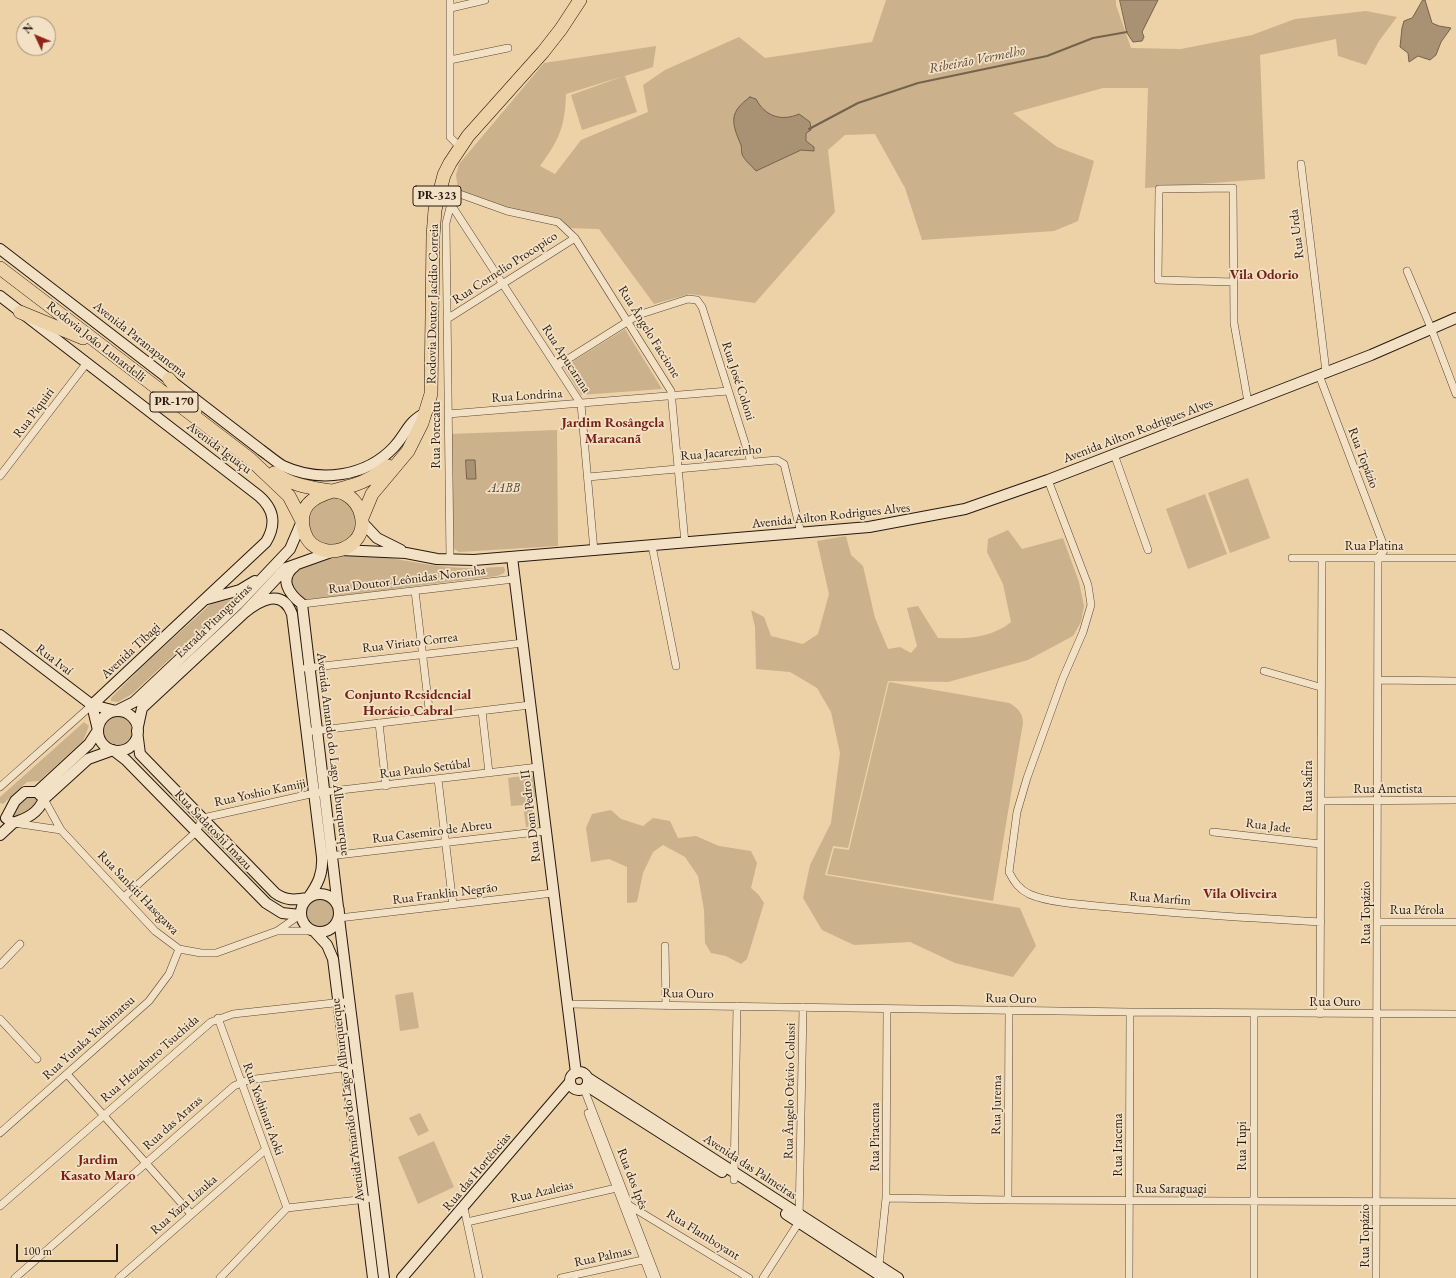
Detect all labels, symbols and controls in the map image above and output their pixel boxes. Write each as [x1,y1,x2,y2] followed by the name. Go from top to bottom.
[16,16,56,56] north arrow
[20,20,36,36] text: N
[927,42,1027,78] water label: Ribeirão Vermelho
[413,186,461,206] road number: PR-323
[1286,208,1308,260] street label: Rua Urda
[424,224,442,384] street label: Rodovia Doutor Jacídio Correia
[450,228,560,308] street label: Rua Cornelio Procopico
[1229,267,1299,283] district label: Vila Odorio
[614,283,684,381] street label: Rua Ângelo Faccione
[43,298,149,386] street label: Rodovia João Lunardelli
[90,298,190,382] street label: Avenida Paranapanema
[538,322,594,396] street label: Rua Apucarana
[718,340,758,422] street label: Rua José Coloni
[10,385,58,441] street label: Rua Piquiri
[491,386,563,406] street label: Rua Londrina
[150,392,198,412] road number: PR-170
[1061,395,1215,467] street label: Avenida Ailton Rodrigues Alves
[428,401,444,469] street label: Rua Porecatu
[562,415,664,448] district label: Jardim Rosângela Maracanã
[183,419,255,477] street label: Avenida Iguaçu
[1344,426,1382,490] street label: Rua Topázio
[680,442,762,464] street label: Rua Jacarezinho
[488,480,520,496] park label: AABB
[751,500,911,532] street label: Avenida Ailton Rodrigues Alves
[1345,538,1403,554] street label: Rua Platina
[327,563,487,597] street label: Rua Doutor Leônidas Noronha
[172,580,256,662] street label: Estrada Pitangueiras
[98,620,164,682] street label: Avenida Tibagi
[361,629,459,657] street label: Rua Viriato Correa
[32,641,76,679] street label: Rua Ivaí
[313,652,353,856] street label: Avenida Amando do Lago Alburquerque
[345,687,471,720] district label: Conjunto Residencial Horácio Cabral
[379,756,471,782] street label: Rua Paulo Setúbal
[1300,760,1316,812] street label: Rua Safira
[518,769,544,863] street label: Rua Dom Pedro II
[213,776,307,810] street label: Rua Yoshio Kamiji
[1354,781,1422,797] street label: Rua Ametista
[171,787,255,873] street label: Rua Sadatoshi Imazu
[1245,816,1291,836] street label: Rua Jade
[371,817,493,847] street label: Rua Casemiro de Abreu
[94,848,182,938] street label: Rua Sankiti Hasegawa
[392,880,498,908] street label: Rua Franklin Negrão
[1358,881,1374,945] street label: Rua Topázio
[1203,886,1277,902] district label: Vila Oliveira
[1129,889,1191,909] street label: Rua Marfim
[1390,902,1444,918] street label: Rua Pérola
[662,986,714,1002] street label: Rua Ouro
[985,991,1037,1007] street label: Rua Ouro
[40,993,138,1083] street label: Rua Yutaka Yoshimatsu
[1309,994,1361,1010] street label: Rua Ouro
[328,998,368,1202] street label: Avenida Amando do Lago Alburquerque
[98,1012,202,1106] street label: Rua Heizaburo Tsuchida
[781,1023,799,1159] street label: Rua Ângelo Otávio Colussi
[239,1061,287,1157] street label: Rua Yoshinari Aoki
[989,1075,1005,1135] street label: Rua Jurema
[140,1092,206,1154] street label: Rua das Araras
[867,1102,883,1172] street label: Rua Piracema
[1110,1113,1126,1177] street label: Rua Iracema
[1234,1121,1250,1171] street label: Rua Tupi
[440,1130,514,1214] street label: Rua das Hortências
[700,1131,800,1203] street label: Avenida das Palmeiras
[613,1146,651,1212] street label: Rua dos Ipês
[61,1152,135,1184] district label: Jardim Kasato Maro
[147,1172,221,1238] street label: Rua Yazu Lizuka
[509,1177,575,1207] street label: Rua Azaleias
[1135,1181,1207,1197] street label: Rua Saraguagi
[1357,1204,1373,1268] street label: Rua Topázio
[663,1206,743,1264] street label: Rua Flamboyant
[18,1236,120,1262] scale bar
[23,1243,52,1259] text: 100 m
[573,1243,633,1271] street label: Rua Palmas

